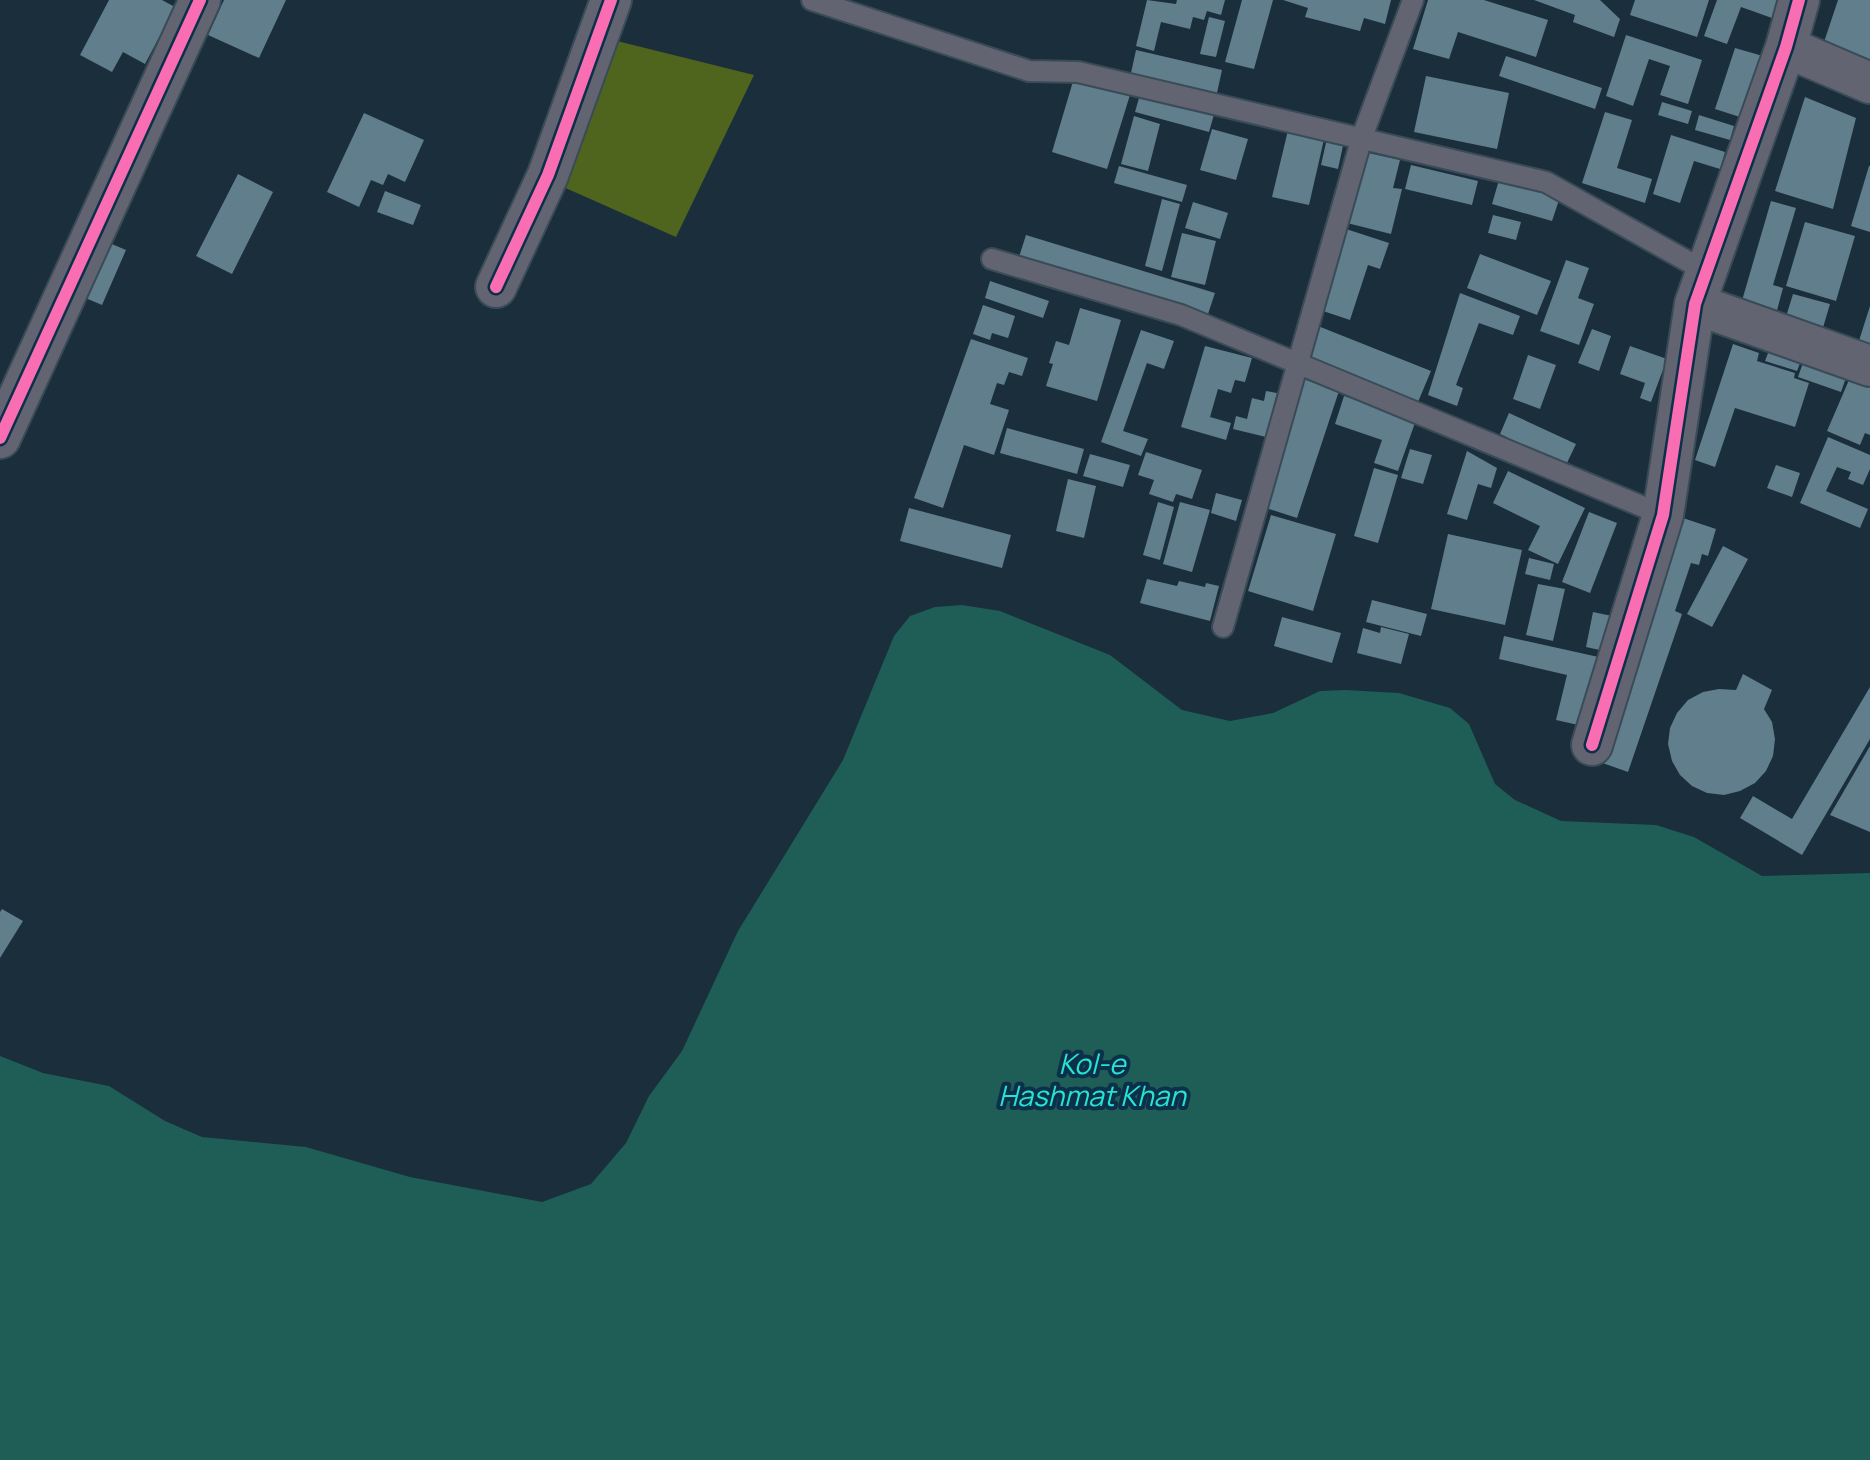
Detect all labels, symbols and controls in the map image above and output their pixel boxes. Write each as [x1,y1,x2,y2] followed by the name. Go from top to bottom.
[998,1044,1187,1114] water label: Kol-e Hashmat Khan

